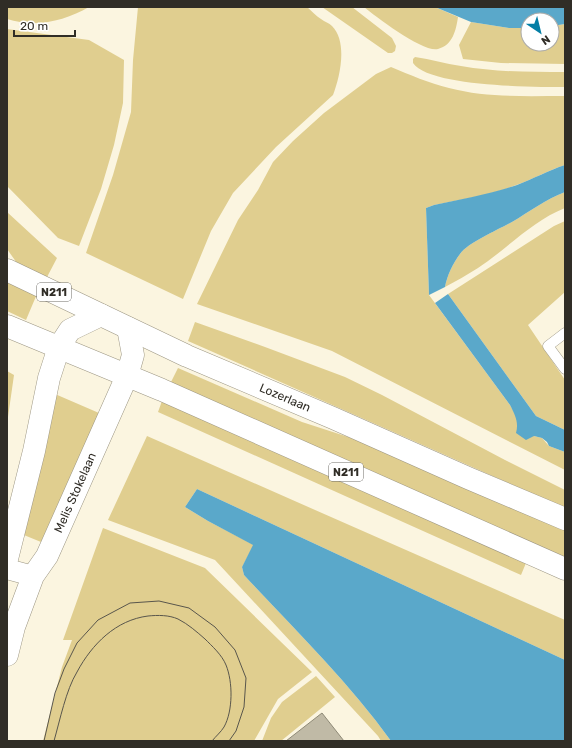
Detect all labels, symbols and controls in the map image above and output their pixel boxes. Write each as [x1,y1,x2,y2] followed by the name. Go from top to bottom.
[14,12,75,38] scale bar
[520,12,560,52] north arrow
[20,19,48,33] text: 20 m
[538,32,552,47] text: N
[37,283,71,301] road number: N211
[257,381,313,415] street label: Lozerlaan
[51,450,99,535] street label: Melis Stokelaan
[329,463,363,481] road number: N211

